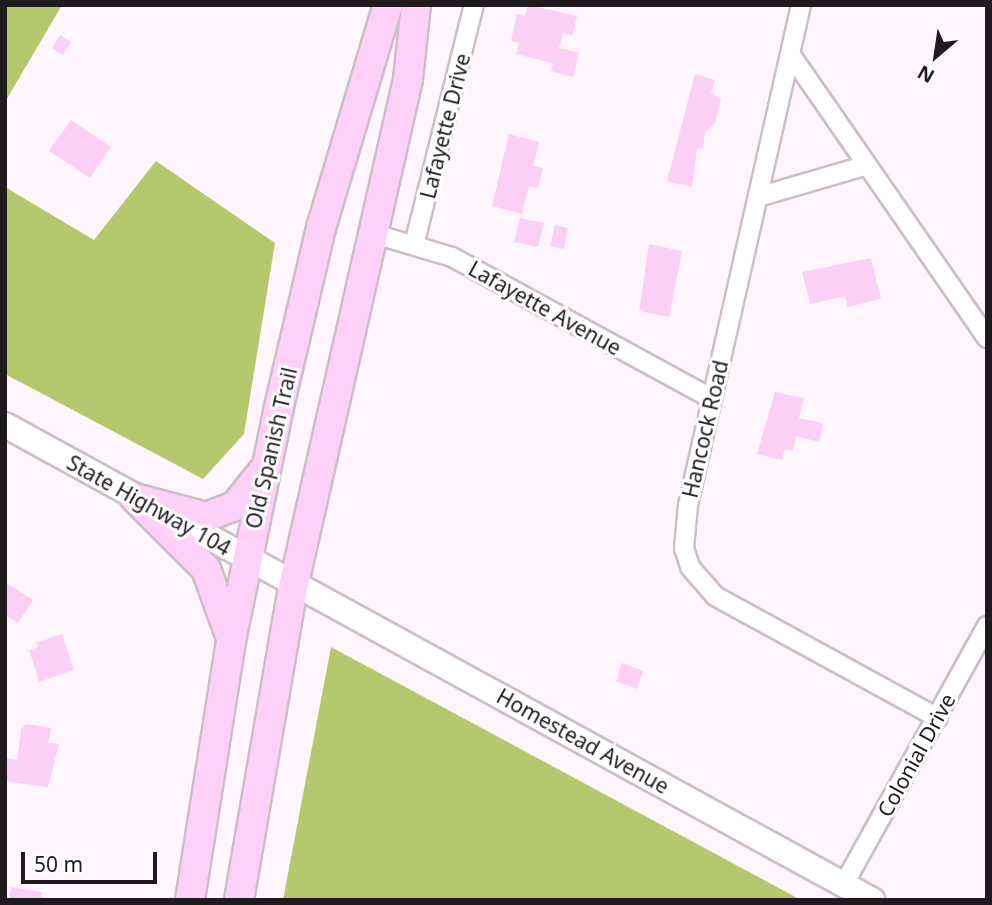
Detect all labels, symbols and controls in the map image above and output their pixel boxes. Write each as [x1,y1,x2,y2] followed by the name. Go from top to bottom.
[901,21,971,91] north arrow
[415,51,475,201] street label: Lafayette Drive
[913,59,939,89] text: N
[464,256,626,360] street label: Lafayette Avenue
[677,358,733,500] street label: Hancock Road
[240,365,302,531] street label: Old Spanish Trail
[63,450,235,560] street label: State Highway 104
[492,683,674,799] street label: Homestead Avenue
[872,689,960,821] street label: Colonial Drive
[24,838,161,882] scale bar
[34,850,83,878] text: 50 m

